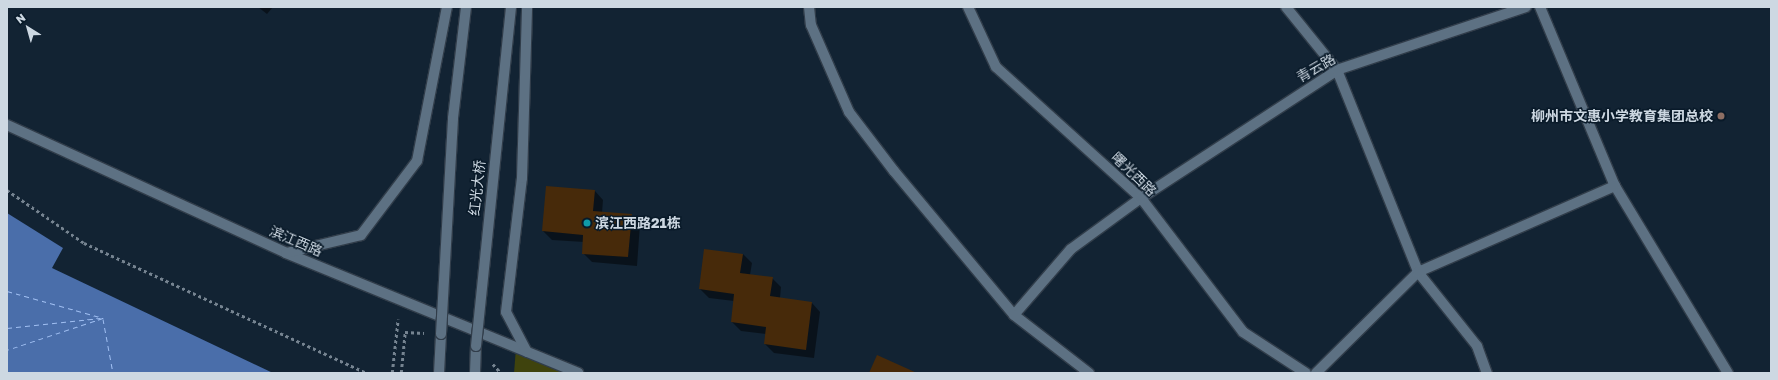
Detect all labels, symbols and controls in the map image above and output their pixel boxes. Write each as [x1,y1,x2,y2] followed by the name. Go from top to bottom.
[8,8,48,48] north arrow
[13,10,28,26] text: N
[1294,50,1338,86] street label: 青云路
[1531,108,1713,124] place label: 柳州市文惠小学教育集团总校
[1716,111,1726,121] marker: 柳州市文惠小学教育集团总校
[1108,149,1160,199] street label: 曙光西路
[466,159,488,217] street label: 红光大桥
[595,215,681,231] place label: 滨江西路21栋
[582,218,592,228] marker: 滨江西路21栋
[267,222,325,260] street label: 滨江西路

